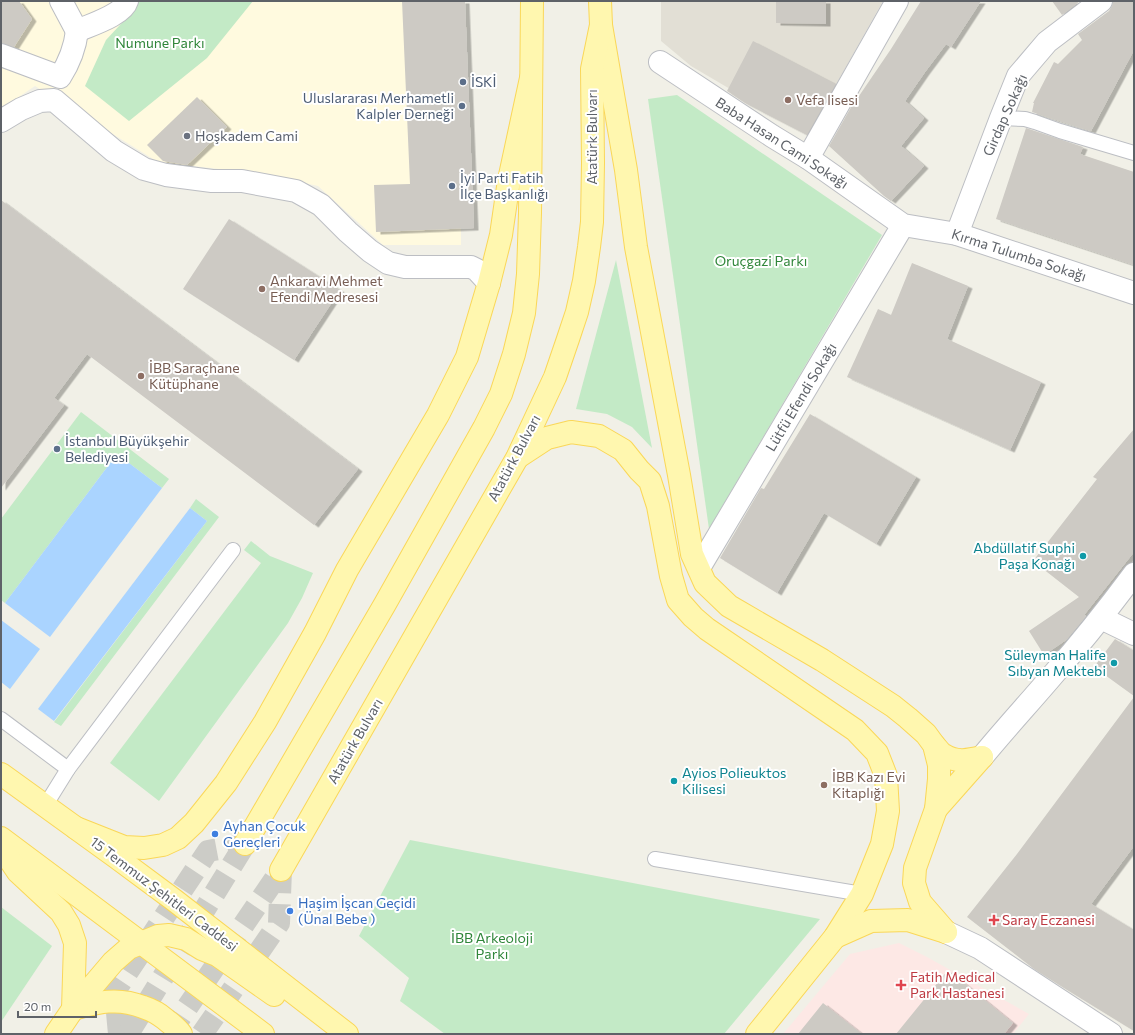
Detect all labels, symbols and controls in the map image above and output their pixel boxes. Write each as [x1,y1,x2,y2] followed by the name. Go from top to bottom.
[115,34,205,51] park label: Numune Parkı
[979,71,1030,159] street label: Girdap Sokağı
[471,73,496,90] place label: İSKİ
[458,77,468,87] marker: İSKİ
[303,89,454,122] place label: Uluslararası Merhametli Kalpler Derneği
[583,89,600,185] street label: Atatürk Bulvarı
[796,91,858,108] place label: Vefa lisesi
[713,93,852,192] street label: Baba Hasan Cami Sokağı
[783,95,793,105] marker: Vefa lisesi
[457,101,467,111] marker: Uluslararası Merhametli Kalpler Derneği
[195,127,298,144] place label: Hoşkadem Cami
[182,131,192,141] marker: Hoşkadem Cami
[460,169,548,202] place label: İyi Parti Fatih İlçe Başkanlığı
[447,181,457,191] marker: İyi Parti Fatih İlçe Başkanlığı
[949,225,1089,284] street label: Kırma Tulumba Sokağı
[715,252,807,269] park label: Oruçgazi Parkı
[270,272,383,305] place label: Ankaravi Mehmet Efendi Medresesi
[257,284,267,294] marker: Ankaravi Mehmet Efendi Medresesi
[762,339,840,454] street label: Lütfü Efendi Sokağı
[149,359,240,392] place label: İBB Saraçhane Kütüphane
[136,371,146,381] marker: İBB Saraçhane Kütüphane
[484,412,543,504] street label: Atatürk Bulvarı
[65,432,190,465] place label: İstanbul Büyükşehir Belediyesi
[52,444,62,454] marker: İstanbul Büyükşehir Belediyesi
[973,539,1075,572] place label: Abdüllatif Suphi Paşa Konağı
[1078,551,1088,561] marker: Abdüllatif Suphi Paşa Konağı
[1004,646,1106,679] place label: Süleyman Halife Sıbyan Mektebi
[1109,658,1119,668] marker: Süleyman Halife Sıbyan Mektebi
[323,695,386,786] street label: Atatürk Bulvarı
[682,764,786,797] place label: Ayios Polieuktos Kilisesi
[832,768,906,801] place label: İBB Kazı Evi Kitaplığı
[669,776,679,786] marker: Ayios Polieuktos Kilisesi
[819,780,829,790] marker: İBB Kazı Evi Kitaplığı
[223,817,306,850] place label: Ayhan Çocuk Gereçleri
[210,829,220,839] marker: Ayhan Çocuk Gereçleri
[87,833,241,955] street label: 15 Temmuz Şehitleri Caddesi
[298,894,416,927] place label: Haşim İşcan Geçidi (Ünal Bebe )
[285,906,295,916] marker: Haşim İşcan Geçidi (Ünal Bebe )
[1002,911,1095,928] place label: Saray Eczanesi
[989,915,999,925] marker: Saray Eczanesi
[451,929,533,962] park label: İBB Arkeoloji Parkı
[910,968,1005,1001] place label: Fatih Medical Park Hastanesi
[895,979,907,991] marker: Fatih Medical Park Hastanesi
[18,993,96,1019] scale bar
[24,999,51,1013] text: 20 m

